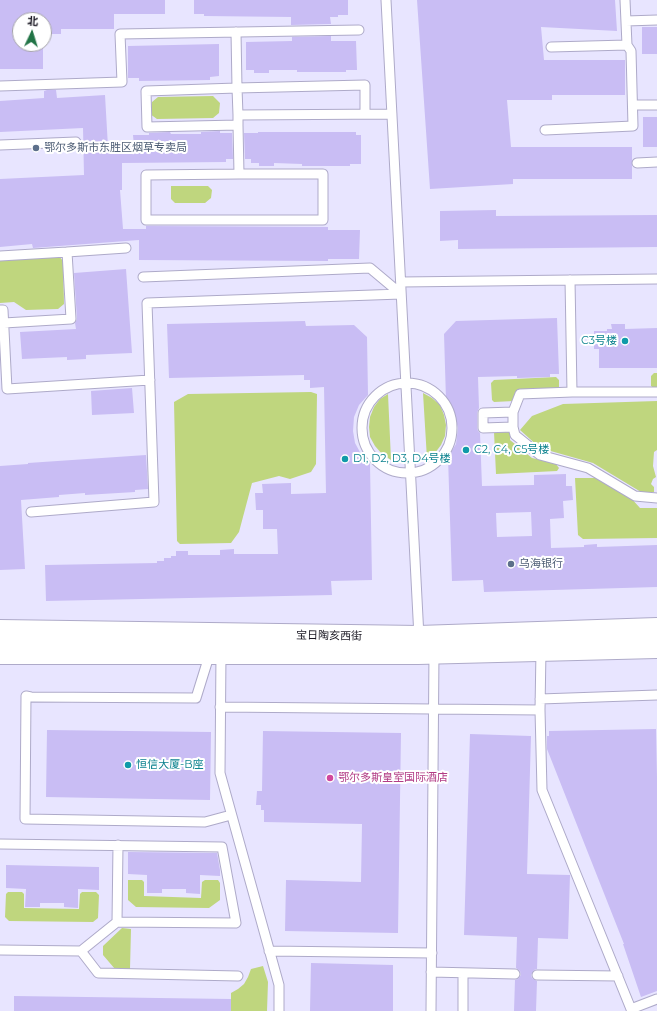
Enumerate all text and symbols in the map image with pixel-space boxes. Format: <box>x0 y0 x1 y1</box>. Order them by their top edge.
north arrow <box>12 12 52 52</box>
text: 北 <box>27 14 39 28</box>
place label: 鄂尔多斯市东胜区烟草专卖局 <box>44 141 187 155</box>
marker: 鄂尔多斯市东胜区烟草专卖局 <box>31 143 41 153</box>
place label: C3号楼 <box>581 334 617 348</box>
marker: C3号楼 <box>620 336 630 346</box>
place label: C2, C4, C5号楼 <box>474 443 549 457</box>
marker: C2, C4, C5号楼 <box>461 445 471 455</box>
place label: D1, D2, D3, D4号楼 <box>353 452 450 466</box>
marker: D1, D2, D3, D4号楼 <box>340 454 350 464</box>
place label: 乌海银行 <box>519 557 563 571</box>
marker: 乌海银行 <box>506 559 516 569</box>
street label: 宝日陶亥西街 <box>296 629 362 643</box>
place label: 恒信大厦-B座 <box>136 758 203 772</box>
marker: 恒信大厦-B座 <box>123 760 133 770</box>
place label: 鄂尔多斯皇室国际酒店 <box>338 771 448 785</box>
marker: 鄂尔多斯皇室国际酒店 <box>325 773 335 783</box>

